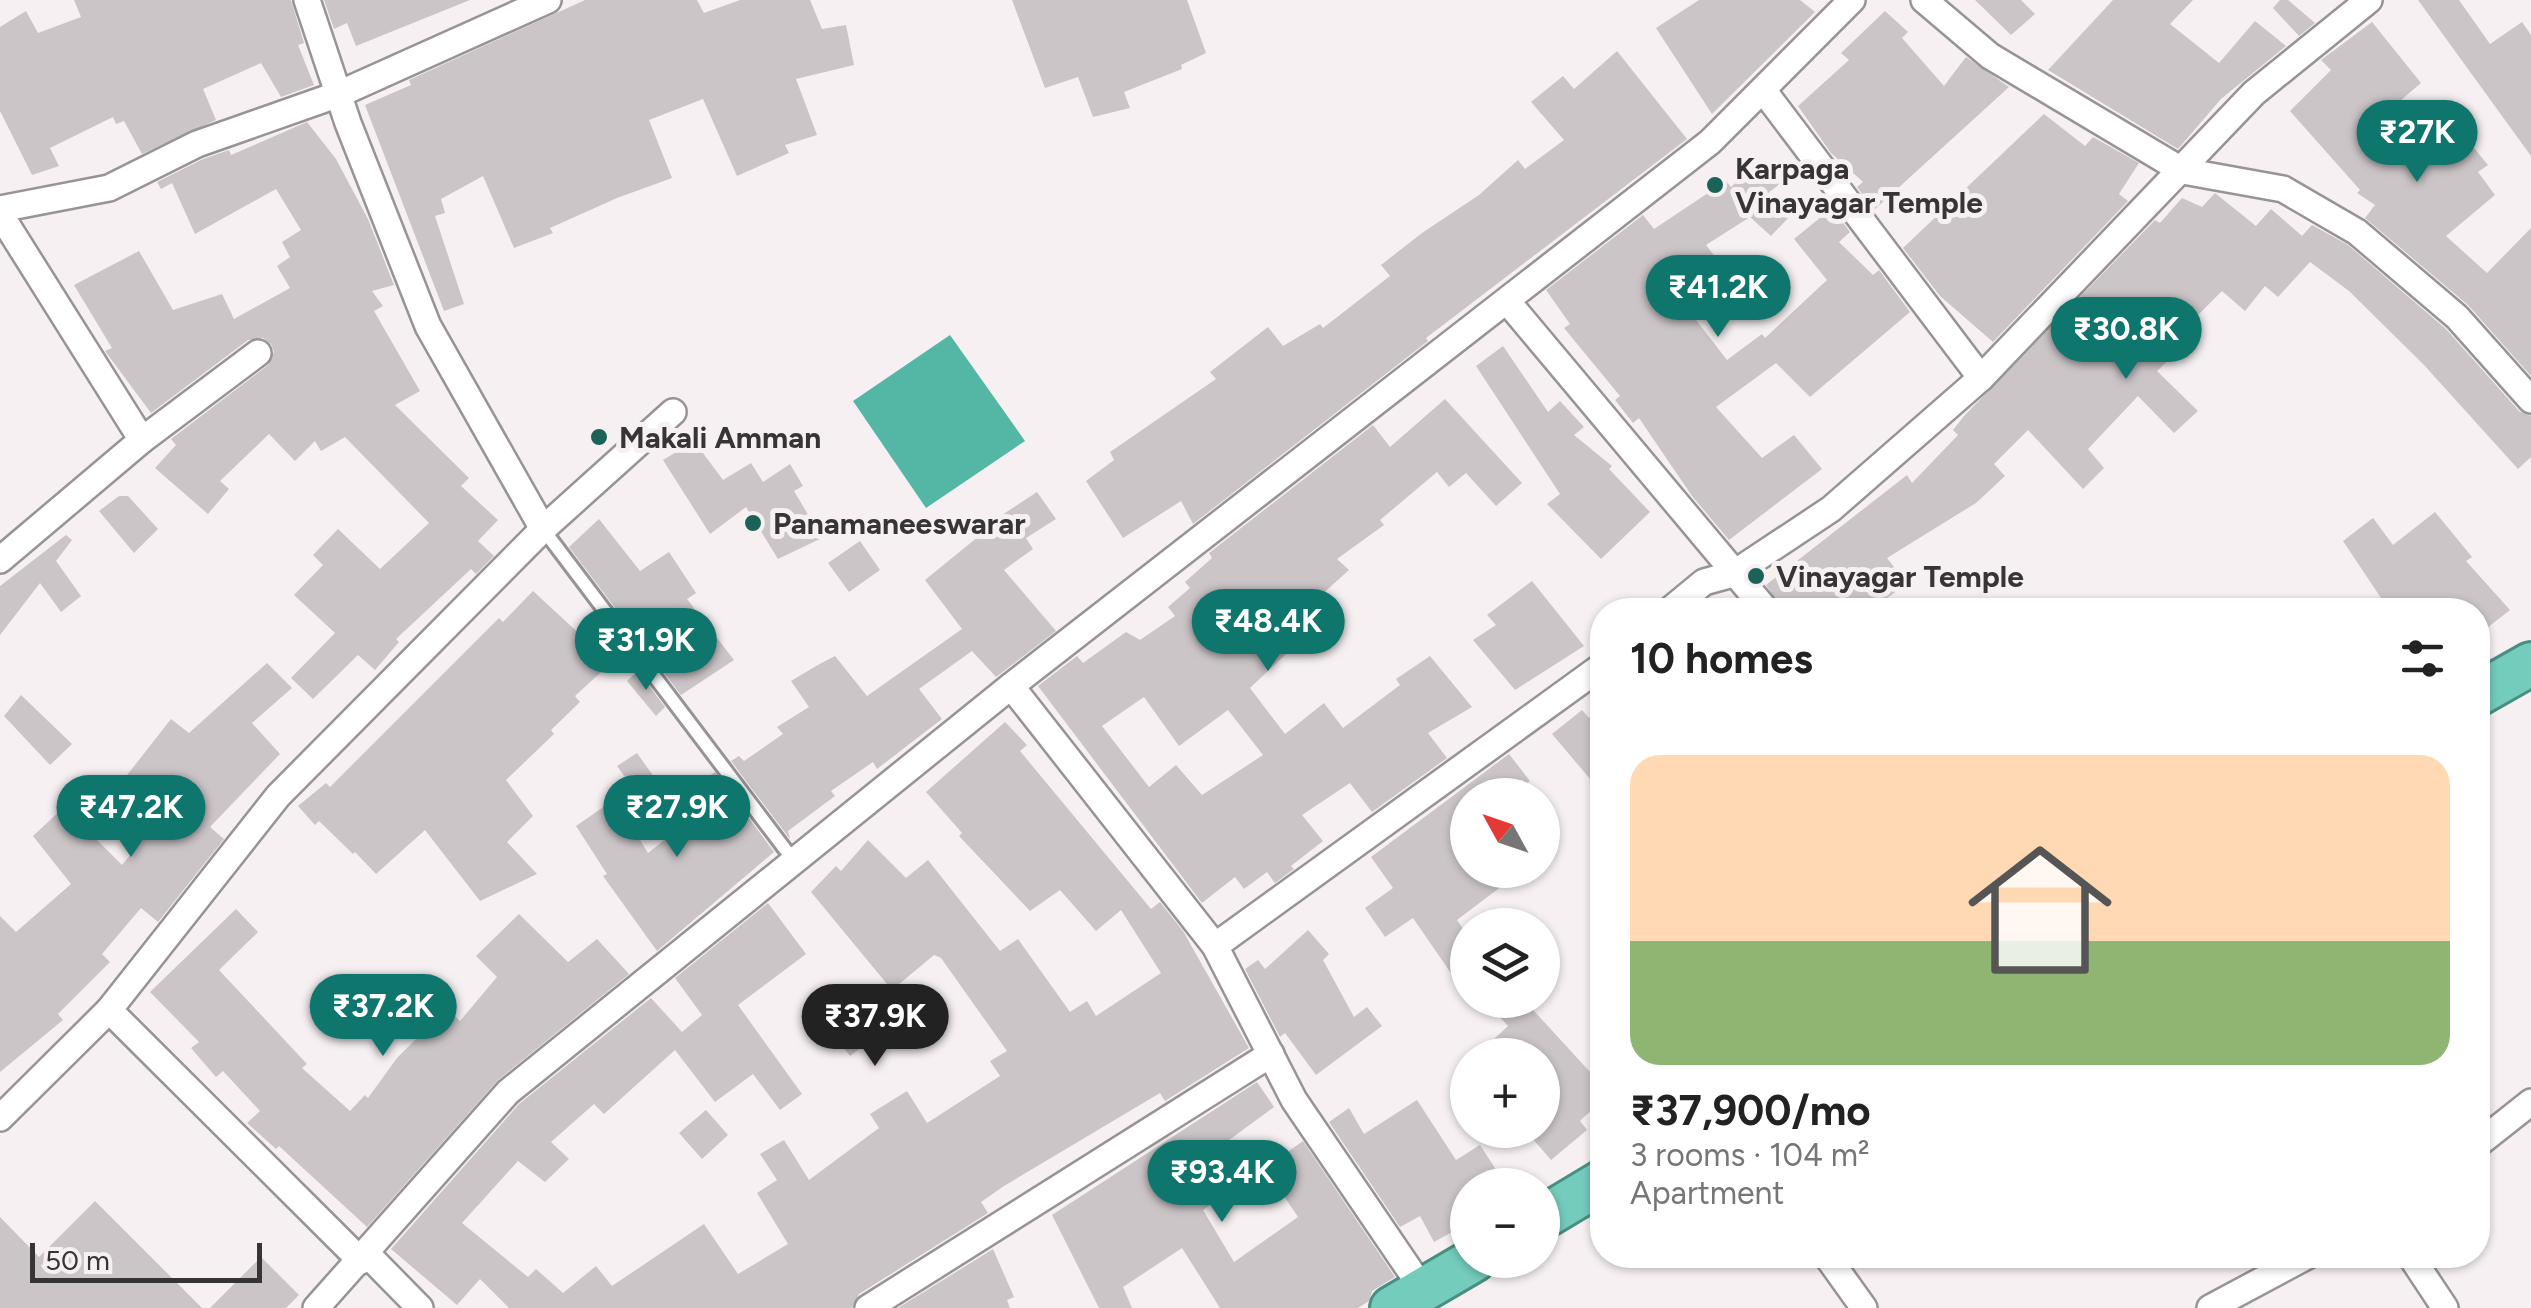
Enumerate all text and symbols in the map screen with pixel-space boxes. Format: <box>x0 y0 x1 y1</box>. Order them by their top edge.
pin: ₹27K <box>2358 100 2476 185</box>
text: ₹27K <box>2379 113 2455 151</box>
place label: Karpaga Vinayagar Temple <box>1735 150 1983 221</box>
marker: Karpaga Vinayagar Temple <box>1704 174 1726 196</box>
pin: ₹41.2K <box>1637 255 1799 340</box>
text: ₹41.2K <box>1668 268 1768 306</box>
pin: ₹30.8K <box>2045 297 2207 382</box>
text: ₹30.8K <box>2073 310 2179 348</box>
place label: Makali Amman <box>619 419 821 456</box>
marker: Makali Amman <box>588 426 610 448</box>
place label: Panamaneeswarar <box>773 505 1026 542</box>
marker: Panamaneeswarar <box>742 512 764 534</box>
place label: Vinayagar Temple <box>1776 558 2024 595</box>
marker: Vinayagar Temple <box>1745 565 1767 587</box>
pin: ₹48.4K <box>1187 589 1349 674</box>
text: ₹48.4K <box>1214 602 1322 640</box>
pin: ₹31.9K <box>565 608 727 693</box>
text: ₹31.9K <box>597 621 695 659</box>
icon: filters <box>2395 631 2450 686</box>
text: 10 homes <box>1630 633 1813 684</box>
pin: ₹47.2K <box>50 775 212 860</box>
pin: ₹27.9K <box>596 775 758 860</box>
north arrow <box>1450 778 1560 888</box>
map controls <box>1450 778 1560 1278</box>
text: ₹47.2K <box>78 788 184 826</box>
text: ₹27.9K <box>625 788 729 826</box>
icon: home <box>1950 820 2130 1000</box>
button: layers <box>1450 908 1560 1018</box>
pin: ₹37.2K <box>302 974 464 1059</box>
pin: ₹37.9K <box>794 984 956 1069</box>
text: ₹37.2K <box>332 987 434 1025</box>
text: ₹37.9K <box>824 997 926 1035</box>
button: + <box>1450 1038 1560 1148</box>
text: ₹37,900/mo <box>1630 1085 1871 1136</box>
text: 3 rooms · 104 m² <box>1630 1136 1870 1174</box>
pin: ₹93.4K <box>1141 1140 1303 1225</box>
text: ₹93.4K <box>1169 1153 1275 1191</box>
button: − <box>1450 1168 1560 1278</box>
text: Apartment <box>1630 1174 1784 1212</box>
scale bar <box>30 1238 262 1282</box>
text: 50 m <box>45 1243 110 1277</box>

